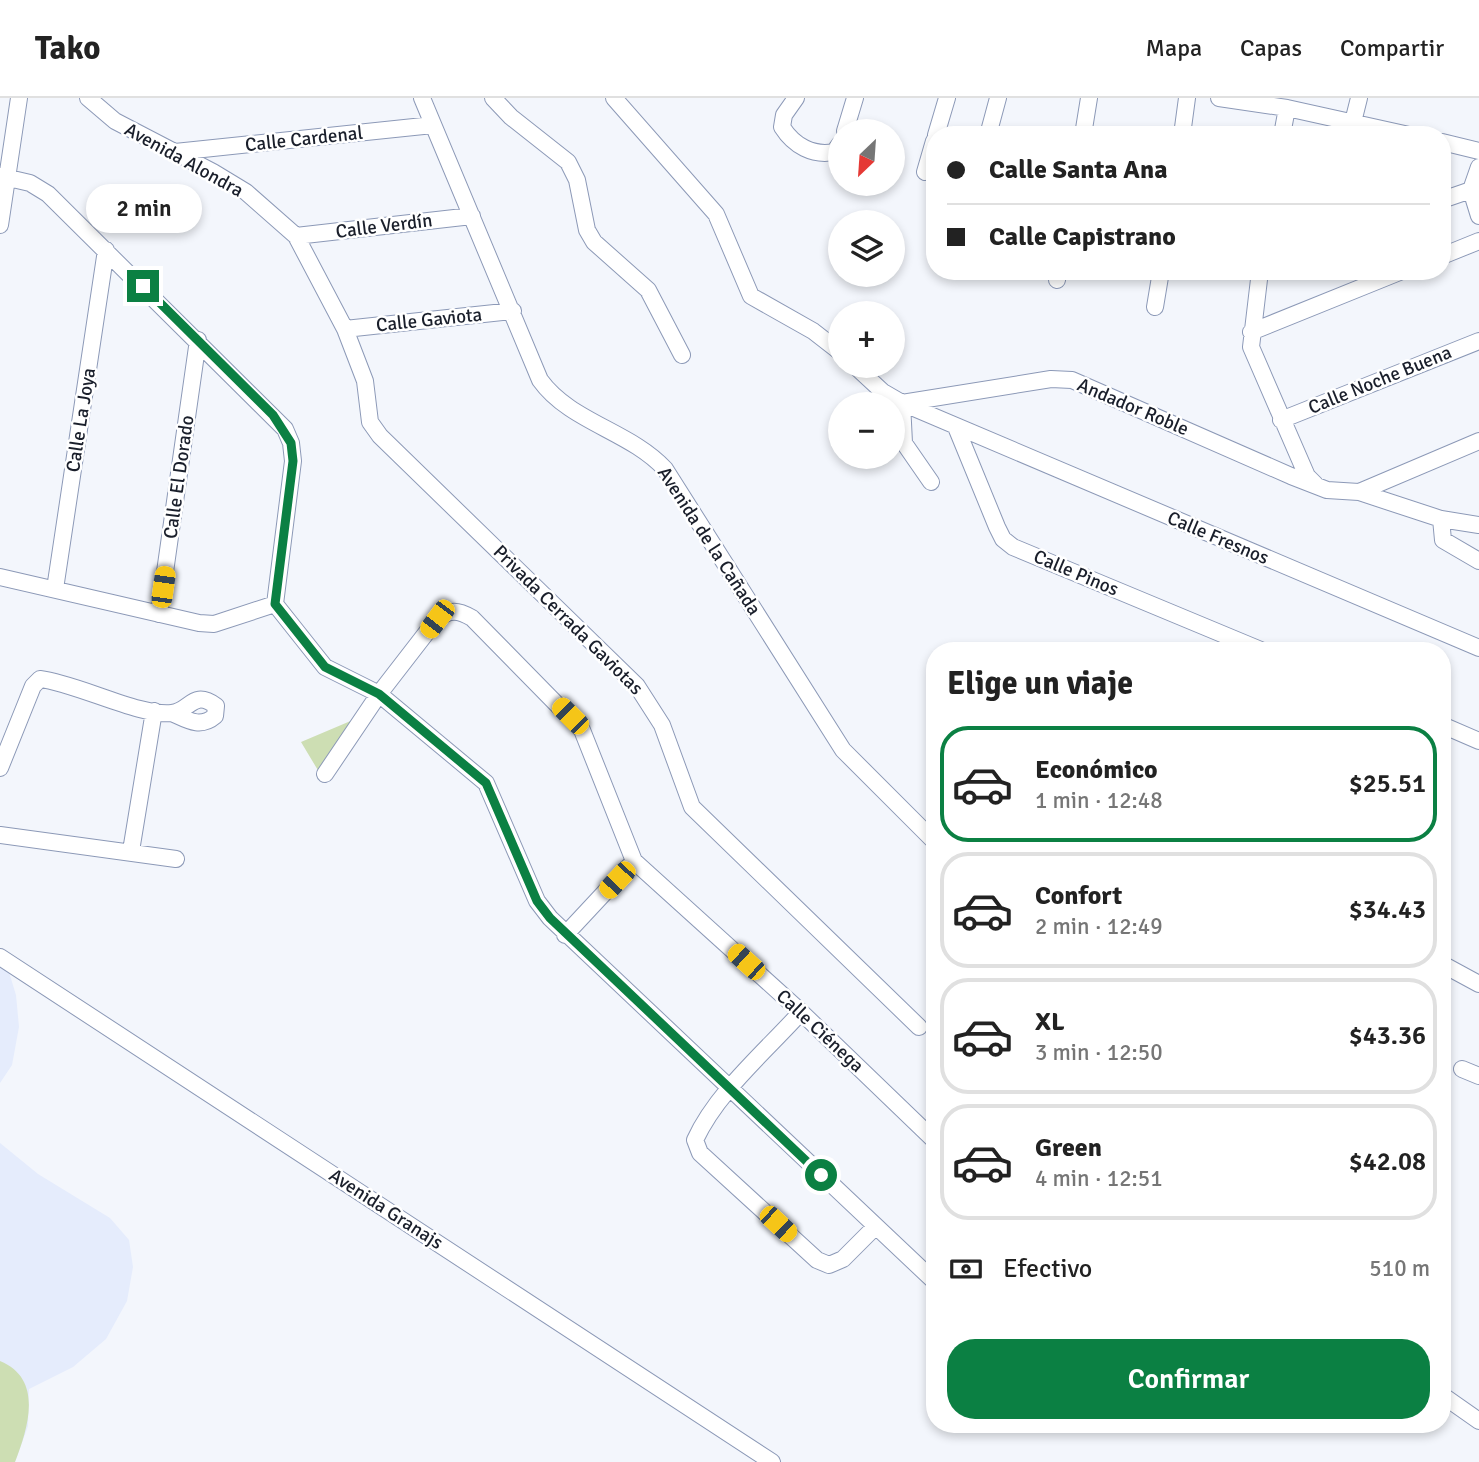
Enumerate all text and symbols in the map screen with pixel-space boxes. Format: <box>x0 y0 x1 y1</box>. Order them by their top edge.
text: Tako <box>35 28 100 69</box>
text: Mapa <box>1146 33 1202 63</box>
text: Capas <box>1240 33 1302 63</box>
text: Compartir <box>1340 33 1444 63</box>
street label: Avenida Alondra <box>120 117 248 203</box>
north arrow <box>828 119 905 196</box>
map controls <box>828 119 905 469</box>
street label: Calle Cardenal <box>244 121 364 157</box>
text: Calle Santa Ana <box>989 154 1168 186</box>
callout: 2 min <box>85 184 201 234</box>
text: 2 min <box>116 194 172 223</box>
street label: Calle Verdín <box>334 208 434 244</box>
button: layers <box>828 210 905 287</box>
text: Calle Capistrano <box>989 221 1176 253</box>
route end <box>127 270 159 302</box>
button: + <box>828 301 905 378</box>
street label: Calle Gaviota <box>375 302 483 338</box>
street label: Calle Noche Buena <box>1305 340 1455 420</box>
street label: Calle La Joya <box>61 366 101 474</box>
street label: Andador Roble <box>1074 373 1192 441</box>
button: − <box>828 392 905 469</box>
street label: Calle El Dorado <box>158 414 200 540</box>
street label: Avenida de la Cañada <box>652 462 766 620</box>
street label: Calle Fresnos <box>1164 506 1272 570</box>
street label: Privada Cerrada Gaviotas <box>488 540 648 700</box>
street label: Calle Pinos <box>1030 544 1122 602</box>
car <box>150 565 177 609</box>
car <box>416 596 459 642</box>
text: Elige un viaje <box>947 664 1133 703</box>
car <box>548 694 593 738</box>
icon: car <box>951 753 1014 816</box>
text: Económico <box>1035 754 1158 786</box>
text: $25.51 <box>1349 768 1426 800</box>
text: 1 min · 12:48 <box>1035 786 1163 815</box>
car <box>595 857 640 903</box>
icon: car <box>951 879 1014 942</box>
text: Confort <box>1035 880 1122 912</box>
text: $34.43 <box>1349 894 1426 926</box>
text: 2 min · 12:49 <box>1035 912 1163 941</box>
car <box>724 940 769 984</box>
street label: Calle Ciénega <box>771 984 869 1078</box>
icon: car <box>951 1005 1014 1068</box>
text: XL <box>1035 1006 1065 1038</box>
text: $43.36 <box>1349 1020 1426 1052</box>
text: 3 min · 12:50 <box>1035 1038 1163 1067</box>
icon: car <box>951 1131 1014 1194</box>
text: Green <box>1035 1132 1102 1164</box>
text: $42.08 <box>1349 1146 1426 1178</box>
route start <box>805 1159 837 1191</box>
street label: Avenida Granajs <box>325 1163 447 1255</box>
text: 4 min · 12:51 <box>1035 1164 1163 1193</box>
car <box>756 1202 801 1246</box>
icon: cash <box>947 1250 985 1288</box>
text: Efectivo <box>1003 1253 1092 1285</box>
text: 510 m <box>1369 1254 1430 1283</box>
button: Confirmar <box>947 1339 1430 1419</box>

